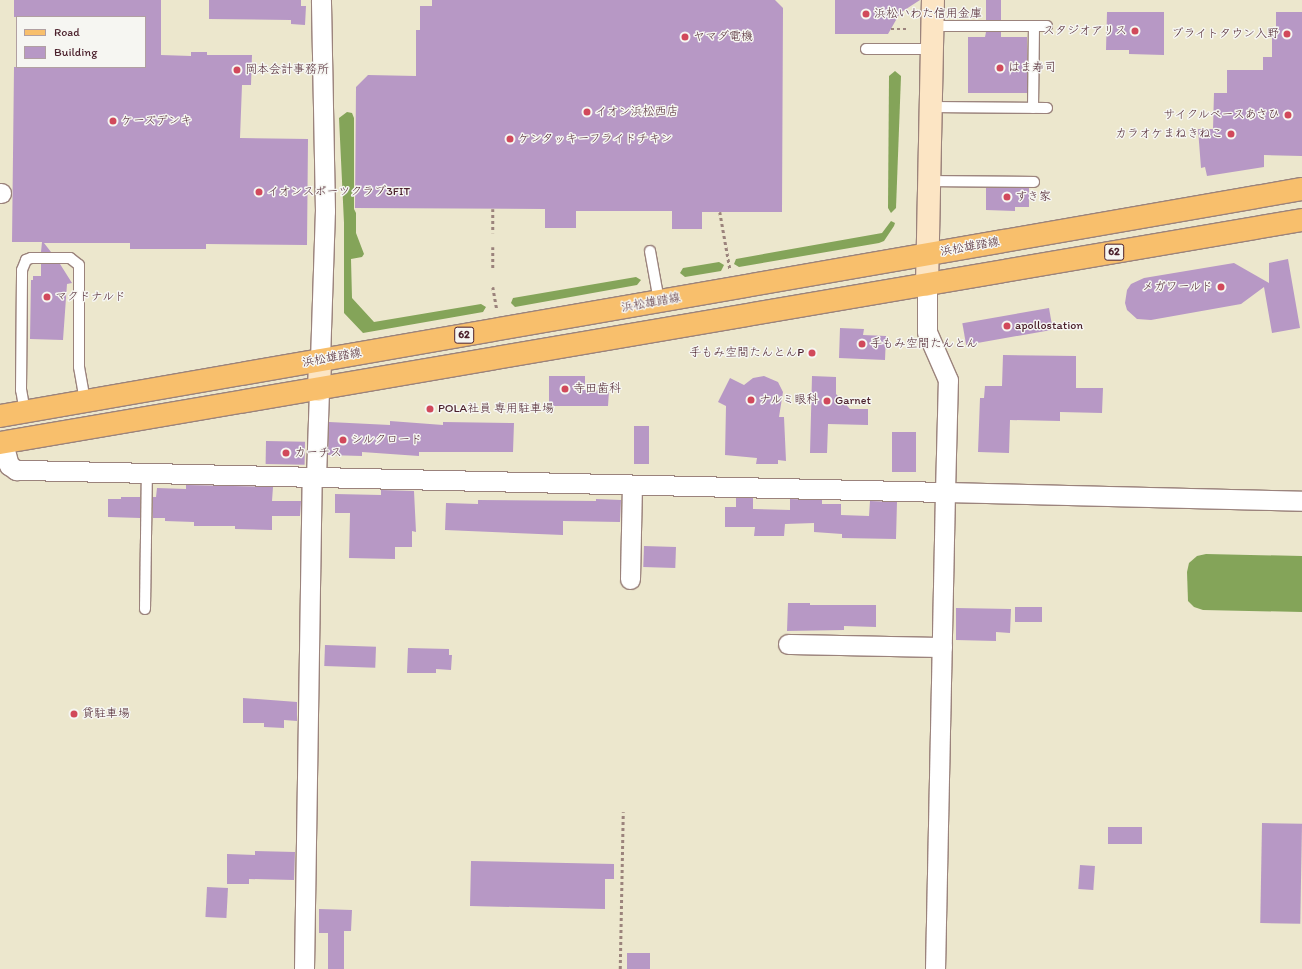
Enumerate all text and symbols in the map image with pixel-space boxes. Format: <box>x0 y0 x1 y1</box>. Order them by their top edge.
place label: 浜松いわた信用金庫 <box>874 7 982 21</box>
marker: 浜松いわた信用金庫 <box>861 9 871 19</box>
legend <box>16 16 146 68</box>
place label: スタジオアリス <box>1043 24 1127 38</box>
text: Road <box>54 25 80 39</box>
marker: スタジオアリス <box>1130 26 1140 36</box>
place label: ブライトタウン入野 <box>1171 27 1279 41</box>
marker: ブライトタウン入野 <box>1282 29 1292 39</box>
place label: ヤマダ電機 <box>693 30 753 44</box>
marker: ヤマダ電機 <box>680 32 690 42</box>
text: Building <box>54 45 97 59</box>
place label: はま寿司 <box>1008 61 1056 75</box>
place label: 岡本会計事務所 <box>245 63 329 77</box>
marker: はま寿司 <box>995 63 1005 73</box>
marker: 岡本会計事務所 <box>232 65 242 75</box>
place label: イオン浜松西店 <box>595 105 679 119</box>
marker: イオン浜松西店 <box>582 107 592 117</box>
place label: サイクルベースあさひ <box>1160 108 1280 122</box>
marker: サイクルベースあさひ <box>1283 110 1293 120</box>
place label: ケーズデンキ <box>121 114 193 128</box>
marker: ケーズデンキ <box>108 116 118 126</box>
place label: カラオケまねきねこ <box>1115 127 1223 141</box>
marker: カラオケまねきねこ <box>1226 129 1236 139</box>
place label: ケンタッキーフライドチキン <box>518 132 674 146</box>
marker: ケンタッキーフライドチキン <box>505 134 515 144</box>
place label: イオンスポーツクラブ3FIT <box>267 185 411 199</box>
marker: イオンスポーツクラブ3FIT <box>254 187 264 197</box>
place label: すき家 <box>1015 190 1051 204</box>
marker: すき家 <box>1002 192 1012 202</box>
street label: 浜松雄踏線 <box>939 235 1001 259</box>
road number: 62 <box>1104 243 1124 261</box>
place label: メガワールド <box>1141 280 1213 294</box>
marker: メガワールド <box>1216 282 1226 292</box>
place label: マクドナルド <box>55 290 127 304</box>
street label: 浜松雄踏線 <box>620 291 682 315</box>
marker: マクドナルド <box>42 292 52 302</box>
place label: apollostation <box>1015 319 1083 333</box>
marker: apollostation <box>1002 321 1012 331</box>
road number: 62 <box>454 326 474 344</box>
place label: 手もみ空間たんとん <box>870 337 978 351</box>
marker: 手もみ空間たんとん <box>857 339 867 349</box>
street label: 浜松雄踏線 <box>301 346 363 370</box>
place label: 手もみ空間たんとんP <box>689 346 804 360</box>
marker: 手もみ空間たんとんP <box>807 348 817 358</box>
place label: 寺田歯科 <box>573 382 621 396</box>
marker: 寺田歯科 <box>560 384 570 394</box>
place label: ナルミ眼科 <box>759 393 819 407</box>
place label: Garnet <box>835 394 871 408</box>
marker: ナルミ眼科 <box>746 395 756 405</box>
marker: Garnet <box>822 396 832 406</box>
place label: POLA社員 専用駐車場 <box>438 402 554 416</box>
marker: POLA社員 専用駐車場 <box>425 404 435 414</box>
place label: シルクロード <box>351 433 423 447</box>
marker: シルクロード <box>338 435 348 445</box>
place label: カーチス <box>294 446 342 460</box>
marker: カーチス <box>281 448 291 458</box>
place label: 貸駐車場 <box>82 707 130 721</box>
marker: 貸駐車場 <box>69 709 79 719</box>

